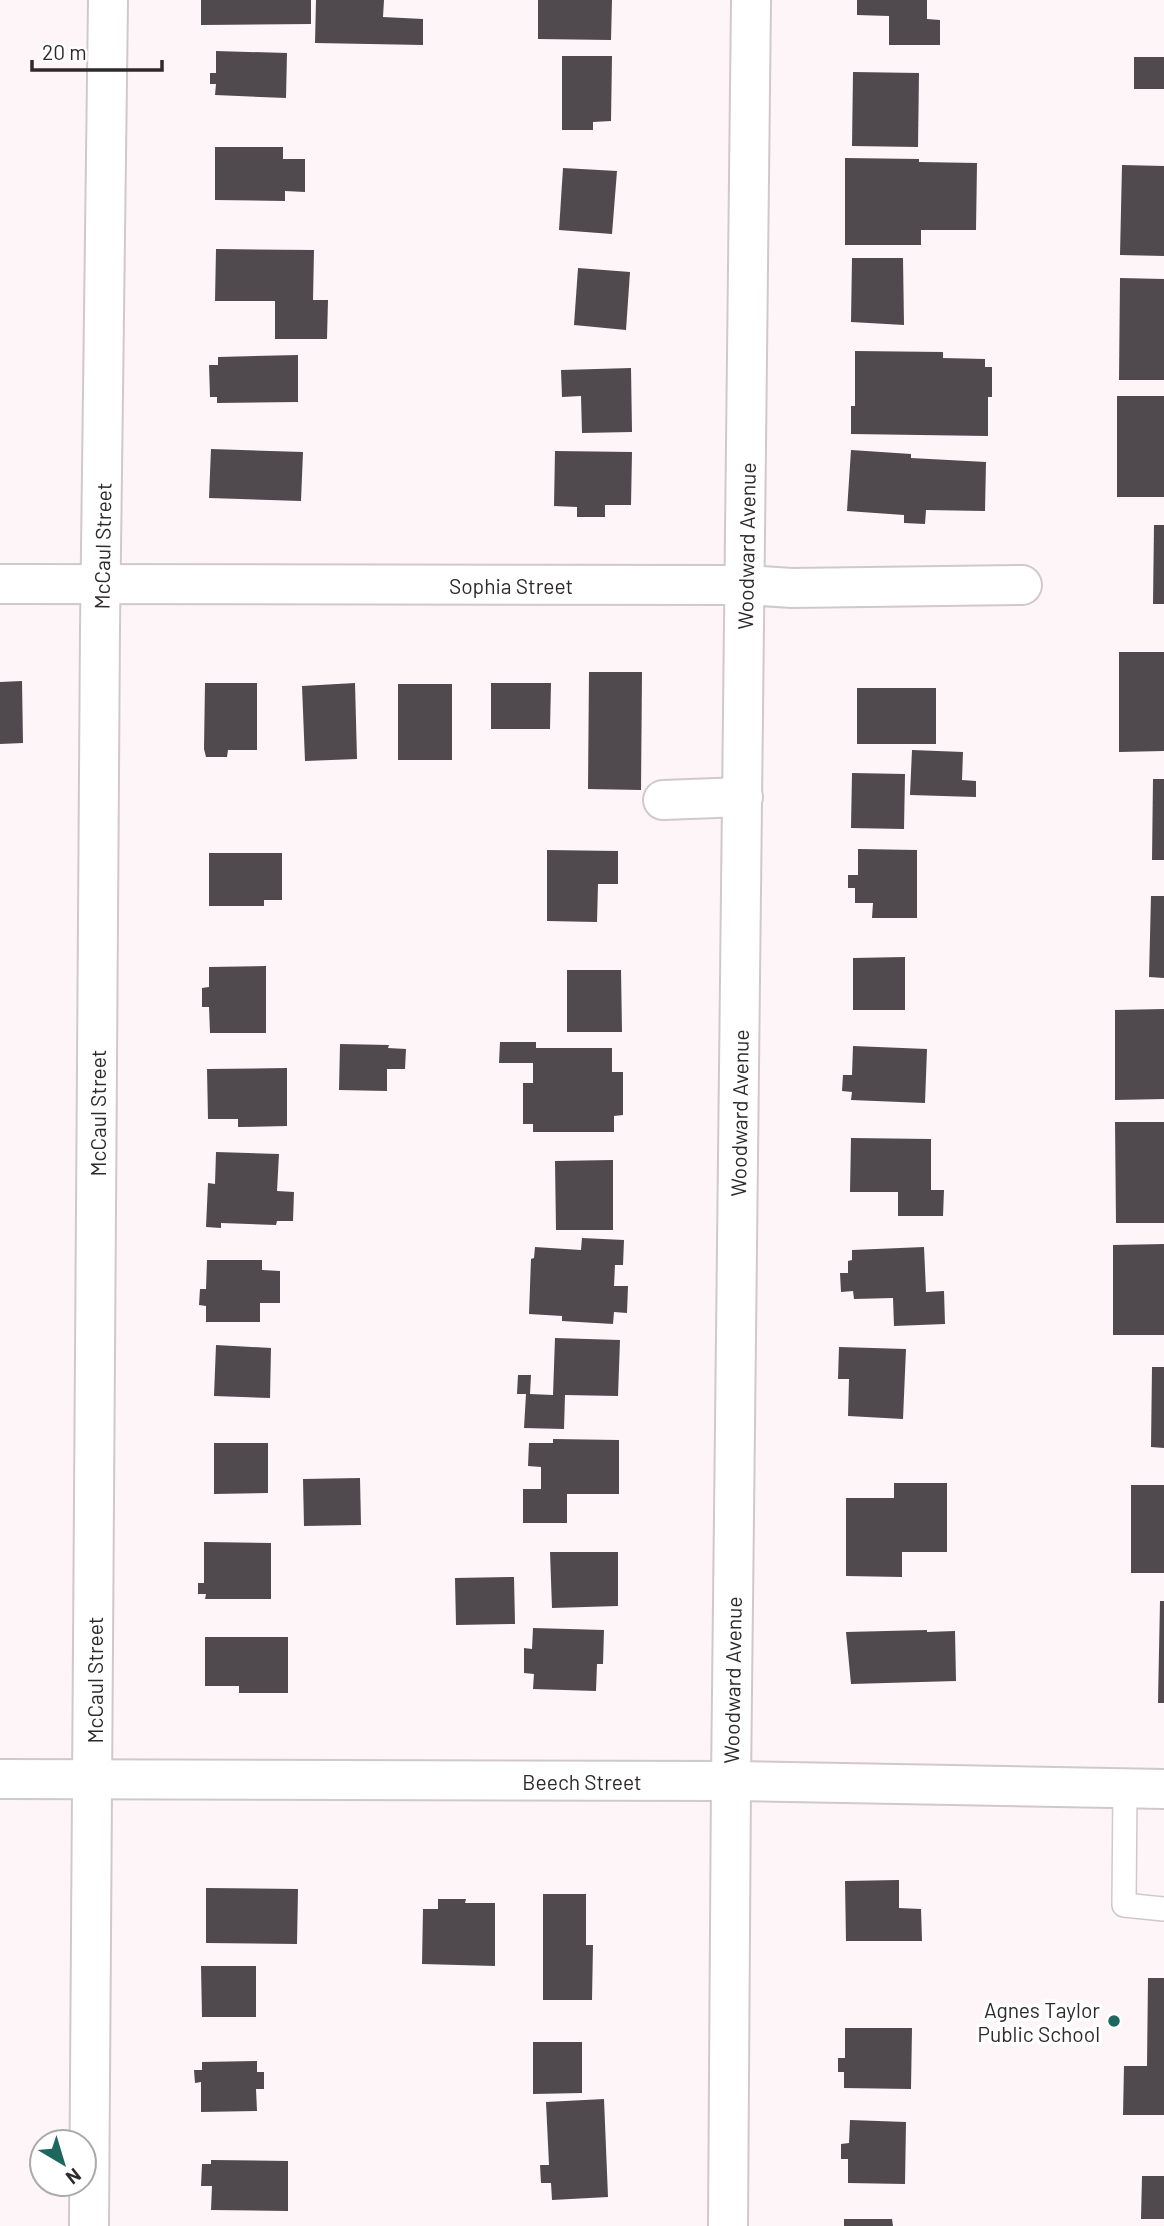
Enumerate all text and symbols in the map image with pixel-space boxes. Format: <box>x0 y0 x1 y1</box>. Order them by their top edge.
scale bar <box>32 28 161 72</box>
text: 20 m <box>42 39 87 64</box>
street label: Woodward Avenue <box>732 462 760 630</box>
street label: McCaul Street <box>88 482 116 610</box>
street label: Sophia Street <box>449 573 573 598</box>
street label: Woodward Avenue <box>725 1029 753 1197</box>
street label: McCaul Street <box>85 1050 110 1176</box>
street label: Woodward Avenue <box>718 1596 746 1764</box>
street label: McCaul Street <box>82 1617 107 1743</box>
street label: Beech Street <box>522 1769 642 1794</box>
place label: Agnes Taylor Public School <box>977 1997 1100 2046</box>
marker: Agnes Taylor Public School <box>1106 2013 1122 2029</box>
north arrow <box>28 2128 98 2198</box>
text: N <box>62 2164 86 2190</box>

